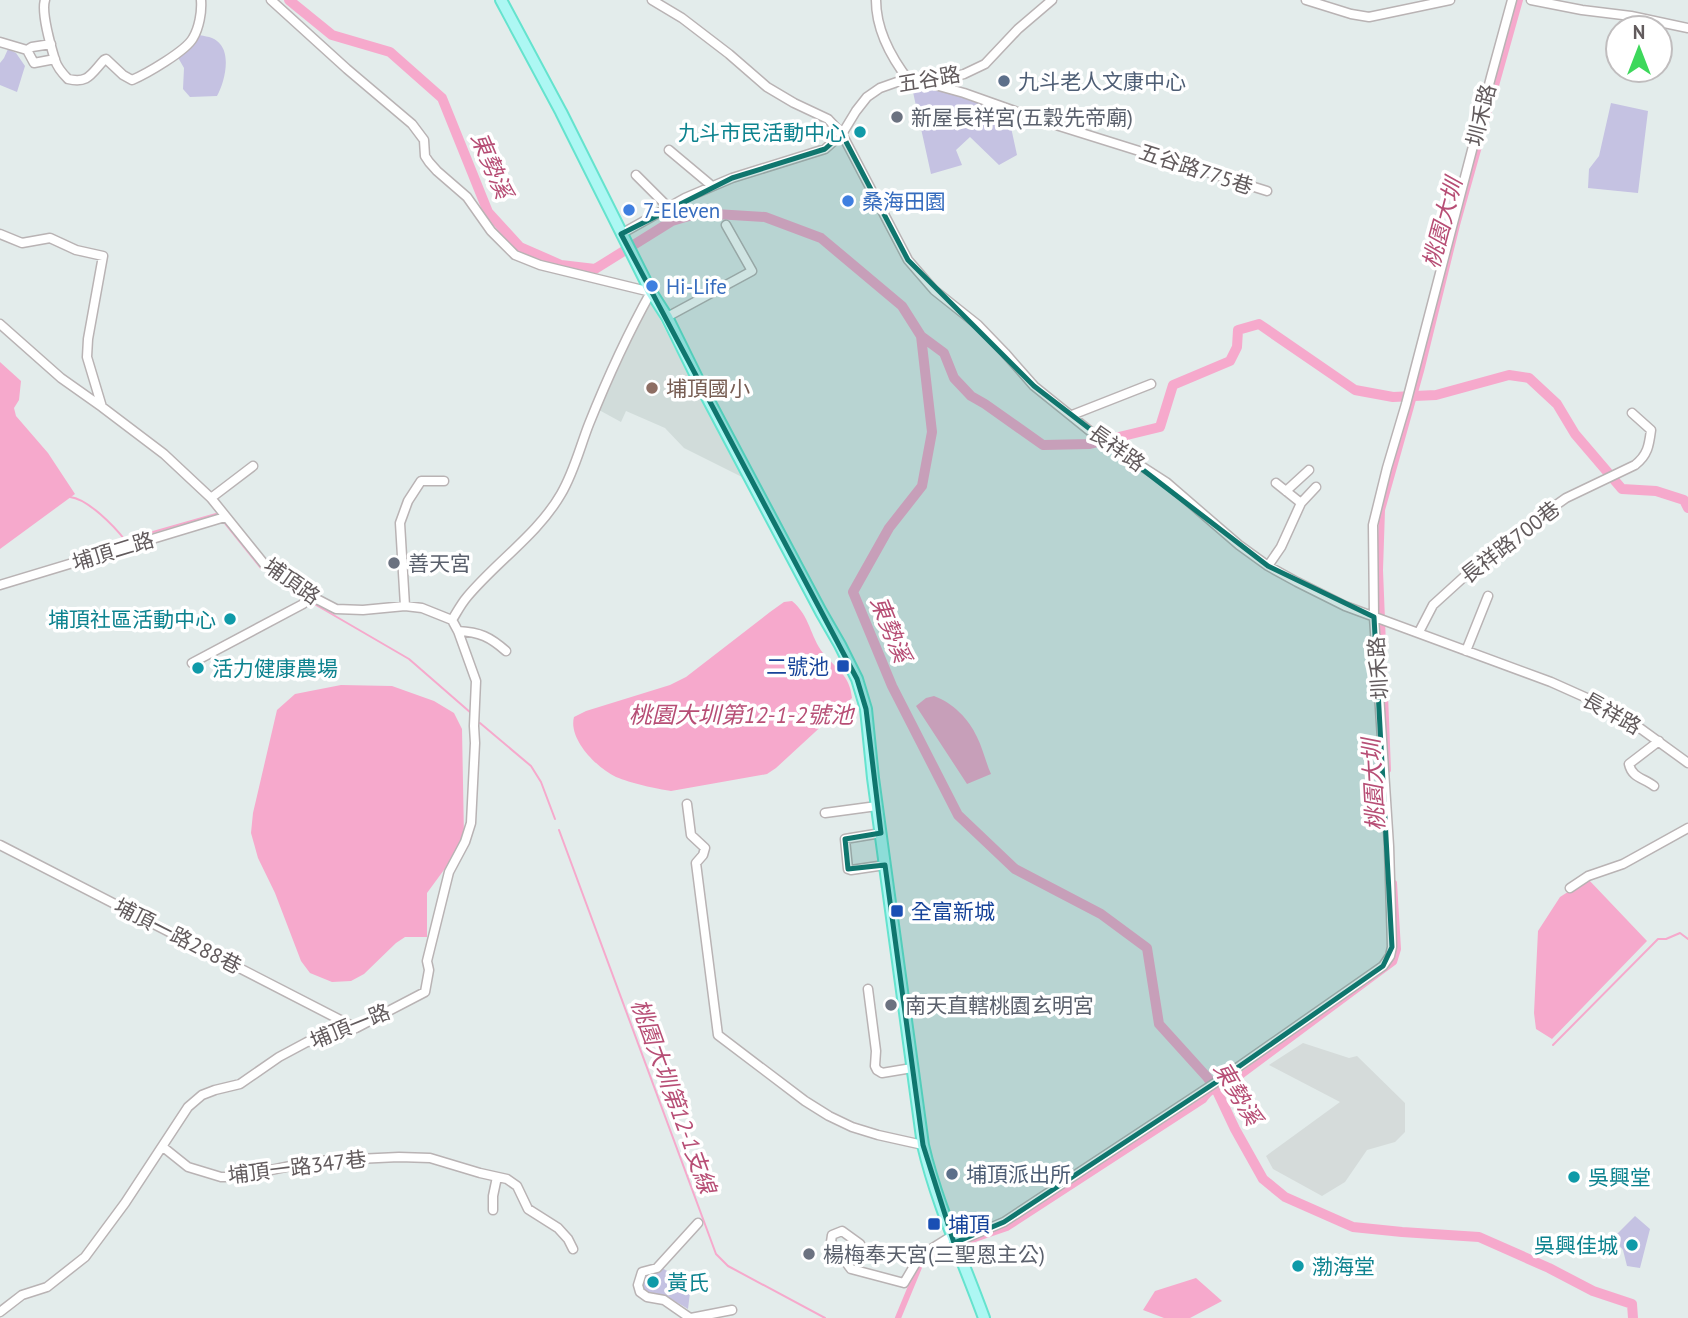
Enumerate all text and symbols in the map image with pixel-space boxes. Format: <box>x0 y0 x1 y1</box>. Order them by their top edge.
north arrow <box>1604 14 1674 84</box>
text: N <box>1633 20 1645 44</box>
street label: 五谷路 <box>896 60 962 98</box>
place label: 九斗老人文康中心 <box>1018 68 1186 95</box>
marker: 九斗老人文康中心 <box>996 73 1012 89</box>
street label: 圳禾路 <box>1460 81 1502 149</box>
place label: 新屋長祥宮(五穀先帝廟) <box>911 104 1133 131</box>
marker: 新屋長祥宮(五穀先帝廟) <box>889 109 905 125</box>
place label: 九斗市民活動中心 <box>678 119 846 146</box>
marker: 九斗市民活動中心 <box>852 124 868 140</box>
water label: 東勢溪 <box>465 128 520 205</box>
street label: 五谷路775巷 <box>1136 138 1256 200</box>
water label: 桃園大圳 <box>1416 172 1469 271</box>
place label: 桑海田園 <box>862 188 946 215</box>
marker: 桑海田園 <box>840 193 856 209</box>
place label: 7-Eleven <box>643 197 720 224</box>
marker: 7-Eleven <box>621 202 637 218</box>
place label: Hi-Life <box>666 273 727 300</box>
marker: Hi-Life <box>644 278 660 294</box>
place label: 埔頂國小 <box>666 375 750 402</box>
marker: 埔頂國小 <box>644 380 660 396</box>
street label: 長祥路 <box>1083 419 1151 477</box>
street label: 長祥路700巷 <box>1455 495 1565 589</box>
street label: 埔頂二路 <box>69 526 157 576</box>
place label: 善天宮 <box>408 550 471 577</box>
street label: 埔頂路 <box>258 552 326 610</box>
marker: 善天宮 <box>386 555 402 571</box>
water label: 東勢溪 <box>865 592 918 669</box>
place label: 埔頂社區活動中心 <box>48 606 216 633</box>
marker: 埔頂社區活動中心 <box>222 611 238 627</box>
street label: 圳禾路 <box>1362 636 1394 700</box>
place label: 二號池 <box>766 653 829 680</box>
place label: 活力健康農場 <box>212 655 338 682</box>
marker: 二號池 <box>835 658 851 674</box>
marker: 活力健康農場 <box>190 660 206 676</box>
street label: 長祥路 <box>1578 686 1646 740</box>
water label: 桃園大圳第12-1-2號池 <box>629 700 855 729</box>
water label: 桃園大圳 <box>1356 735 1390 832</box>
street label: 埔頂一路288巷 <box>110 892 246 980</box>
place label: 全富新城 <box>911 898 995 925</box>
marker: 全富新城 <box>889 903 905 919</box>
place label: 南天直轄桃園玄明宮 <box>905 992 1094 1019</box>
water label: 桃園大圳第12-1支線 <box>625 995 724 1200</box>
marker: 南天直轄桃園玄明宮 <box>883 997 899 1013</box>
street label: 埔頂一路 <box>306 998 394 1054</box>
water label: 東勢溪 <box>1208 1056 1270 1133</box>
street label: 埔頂一路347巷 <box>226 1145 368 1189</box>
place label: 埔頂派出所 <box>966 1161 1071 1188</box>
place label: 吳興堂 <box>1588 1164 1651 1191</box>
marker: 埔頂派出所 <box>944 1166 960 1182</box>
marker: 吳興堂 <box>1566 1169 1582 1185</box>
place label: 埔頂 <box>948 1211 990 1238</box>
marker: 埔頂 <box>926 1216 942 1232</box>
place label: 吳興佳城 <box>1534 1232 1618 1259</box>
marker: 吳興佳城 <box>1624 1237 1640 1253</box>
place label: 楊梅奉天宮(三聖恩主公) <box>823 1241 1045 1268</box>
marker: 楊梅奉天宮(三聖恩主公) <box>801 1246 817 1262</box>
place label: 渤海堂 <box>1312 1253 1375 1280</box>
marker: 渤海堂 <box>1290 1258 1306 1274</box>
place label: 黃氏 <box>667 1269 709 1296</box>
marker: 黃氏 <box>645 1274 661 1290</box>

